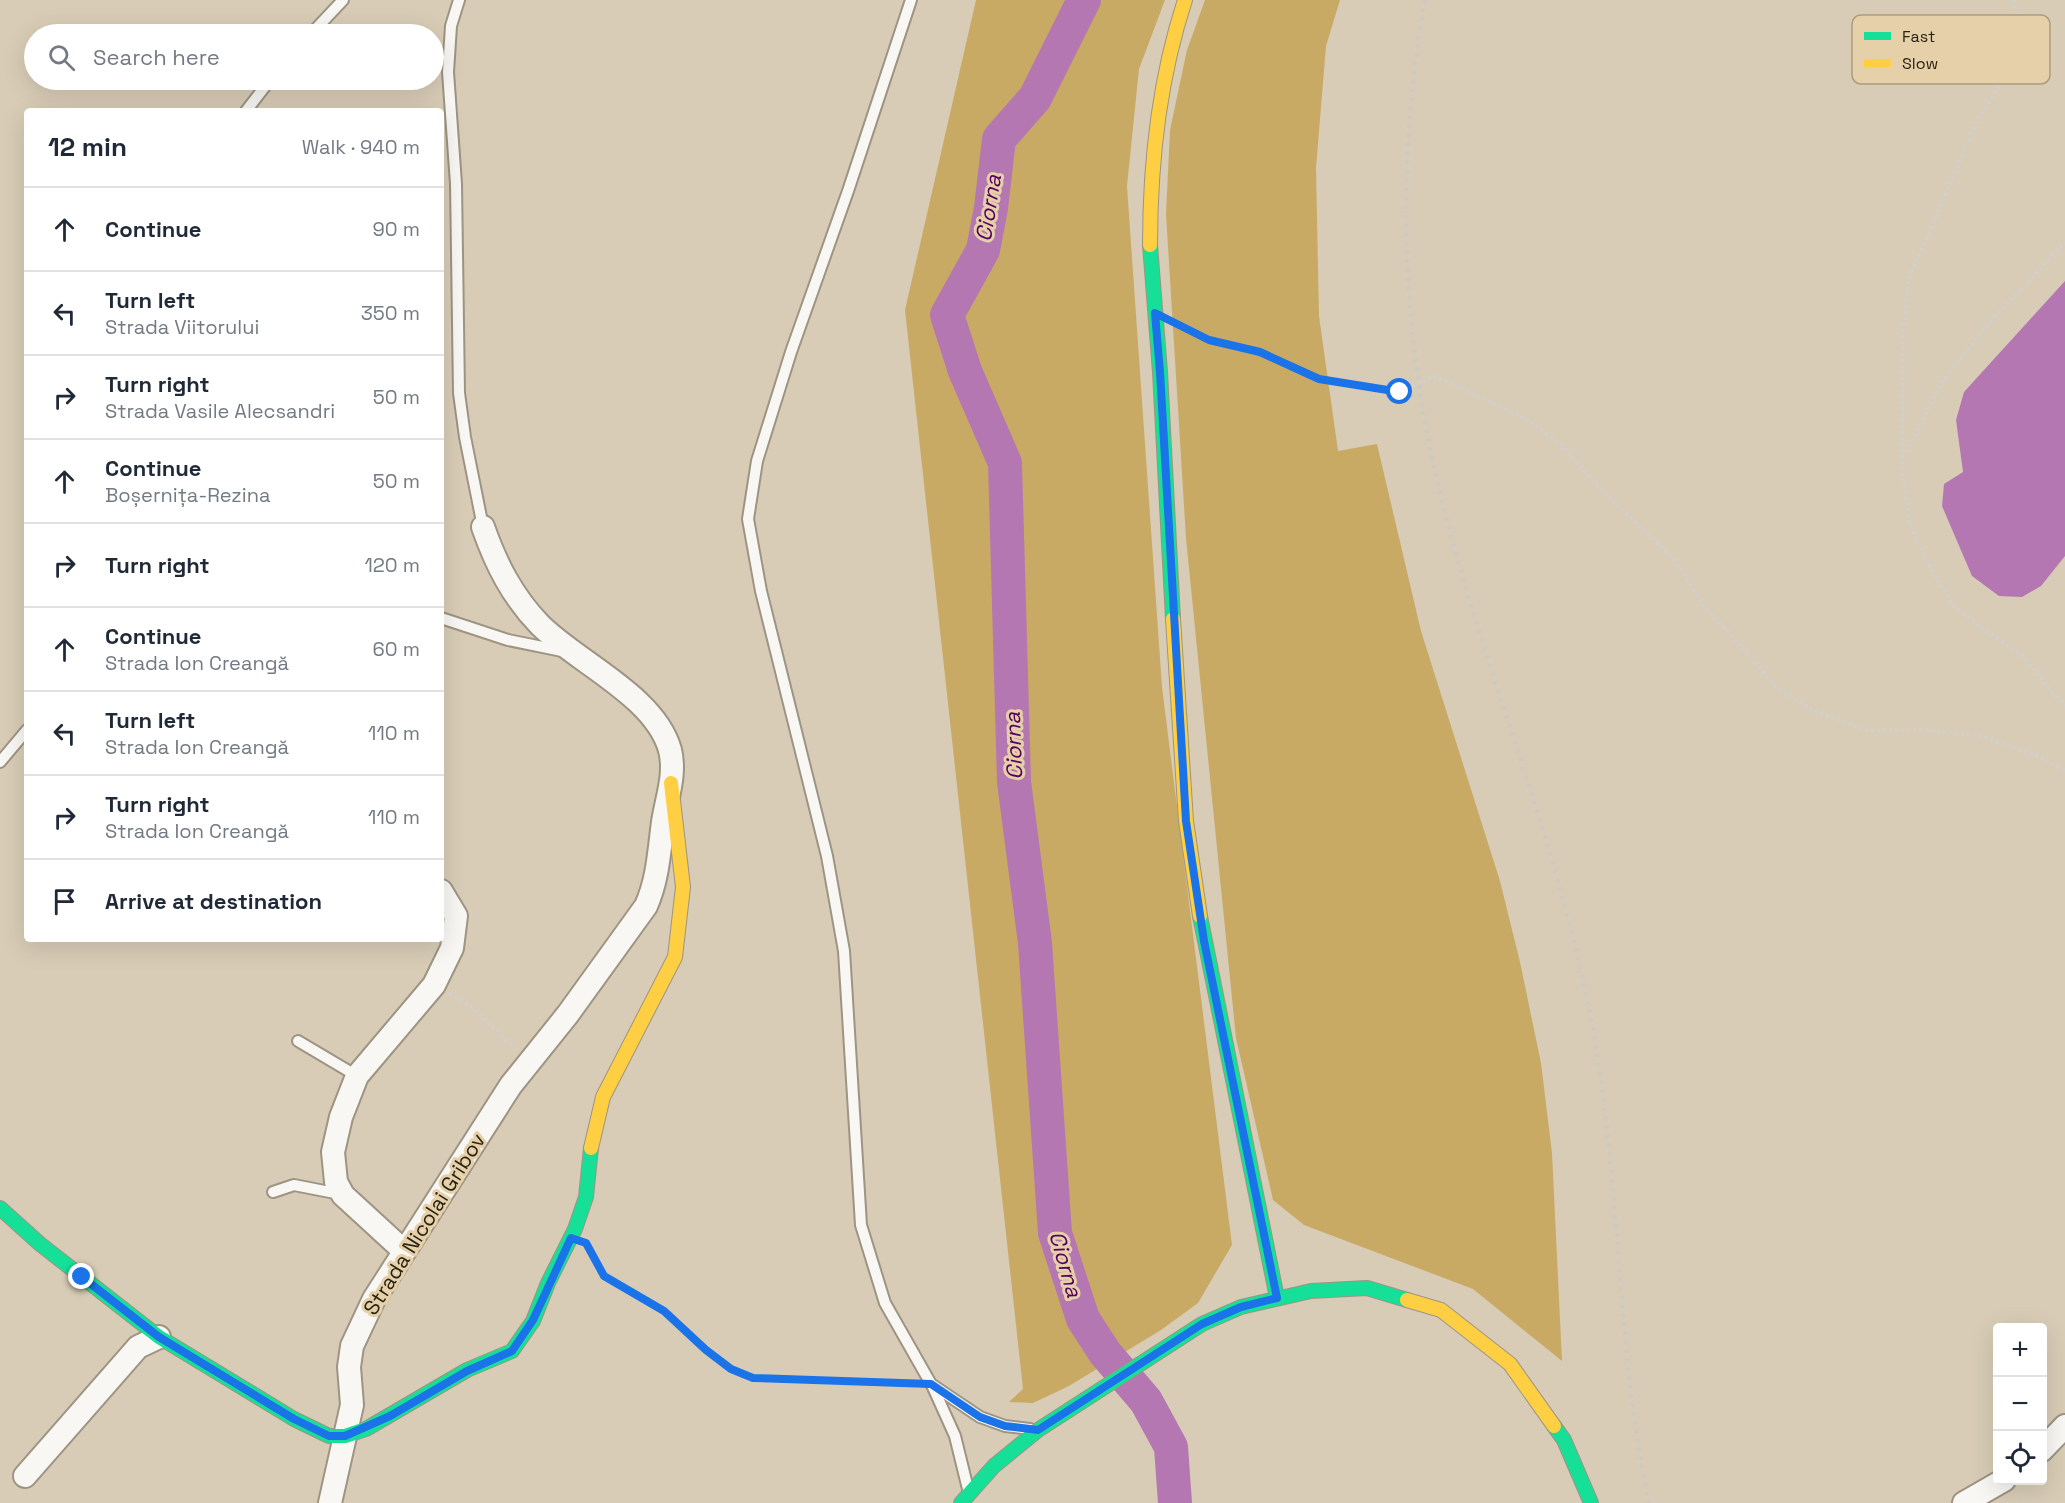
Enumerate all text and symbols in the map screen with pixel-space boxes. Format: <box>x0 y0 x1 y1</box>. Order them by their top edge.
legend <box>1852 15 2050 84</box>
search box <box>24 24 444 90</box>
text: Fast <box>1902 26 1935 47</box>
icon: search <box>45 41 78 74</box>
text: Search here <box>93 43 220 71</box>
text: Slow <box>1902 53 1938 74</box>
text: 12 min <box>48 130 127 164</box>
text: Walk · 940 m <box>302 134 420 160</box>
water label: Ciorna <box>969 172 1007 244</box>
icon: ahead <box>48 213 81 246</box>
text: Continue <box>105 215 201 243</box>
text: 90 m <box>373 216 420 242</box>
text: Turn left <box>105 286 195 314</box>
icon: left <box>48 297 81 330</box>
text: 350 m <box>361 300 420 326</box>
text: Strada Viitorului <box>105 314 259 340</box>
text: Turn right <box>105 370 210 398</box>
route start <box>1386 378 1412 404</box>
icon: right <box>48 381 81 414</box>
text: 50 m <box>373 384 420 410</box>
text: Strada Vasile Alecsandri <box>105 398 335 424</box>
text: Continue <box>105 454 201 482</box>
icon: ahead <box>48 465 81 498</box>
text: 50 m <box>373 468 420 494</box>
text: Boșernița-Rezina <box>105 482 270 508</box>
icon: right <box>48 549 81 582</box>
text: Turn right <box>105 551 210 579</box>
text: 120 m <box>364 552 420 578</box>
text: Continue <box>105 622 201 650</box>
icon: ahead <box>48 633 81 666</box>
text: 60 m <box>373 636 420 662</box>
text: Strada Ion Creangă <box>105 650 289 676</box>
text: Turn left <box>105 706 195 734</box>
water label: Ciorna <box>998 711 1028 780</box>
icon: left <box>48 717 81 750</box>
text: 110 m <box>368 720 420 746</box>
text: Strada Ion Creangă <box>105 734 289 760</box>
text: Turn right <box>105 790 210 818</box>
icon: right <box>48 801 81 834</box>
text: 110 m <box>368 804 420 830</box>
text: Strada Ion Creangă <box>105 818 289 844</box>
icon: arrive <box>48 885 81 918</box>
text: Arrive at destination <box>105 887 322 915</box>
street label: Strada Nicolai Gribov <box>357 1128 491 1320</box>
water label: Ciorna <box>1043 1228 1089 1301</box>
route end <box>68 1263 94 1289</box>
map controls <box>1993 1323 2047 1485</box>
button: + <box>1993 1323 2047 1377</box>
button: − <box>1993 1377 2047 1431</box>
button: locate <box>1993 1431 2047 1485</box>

